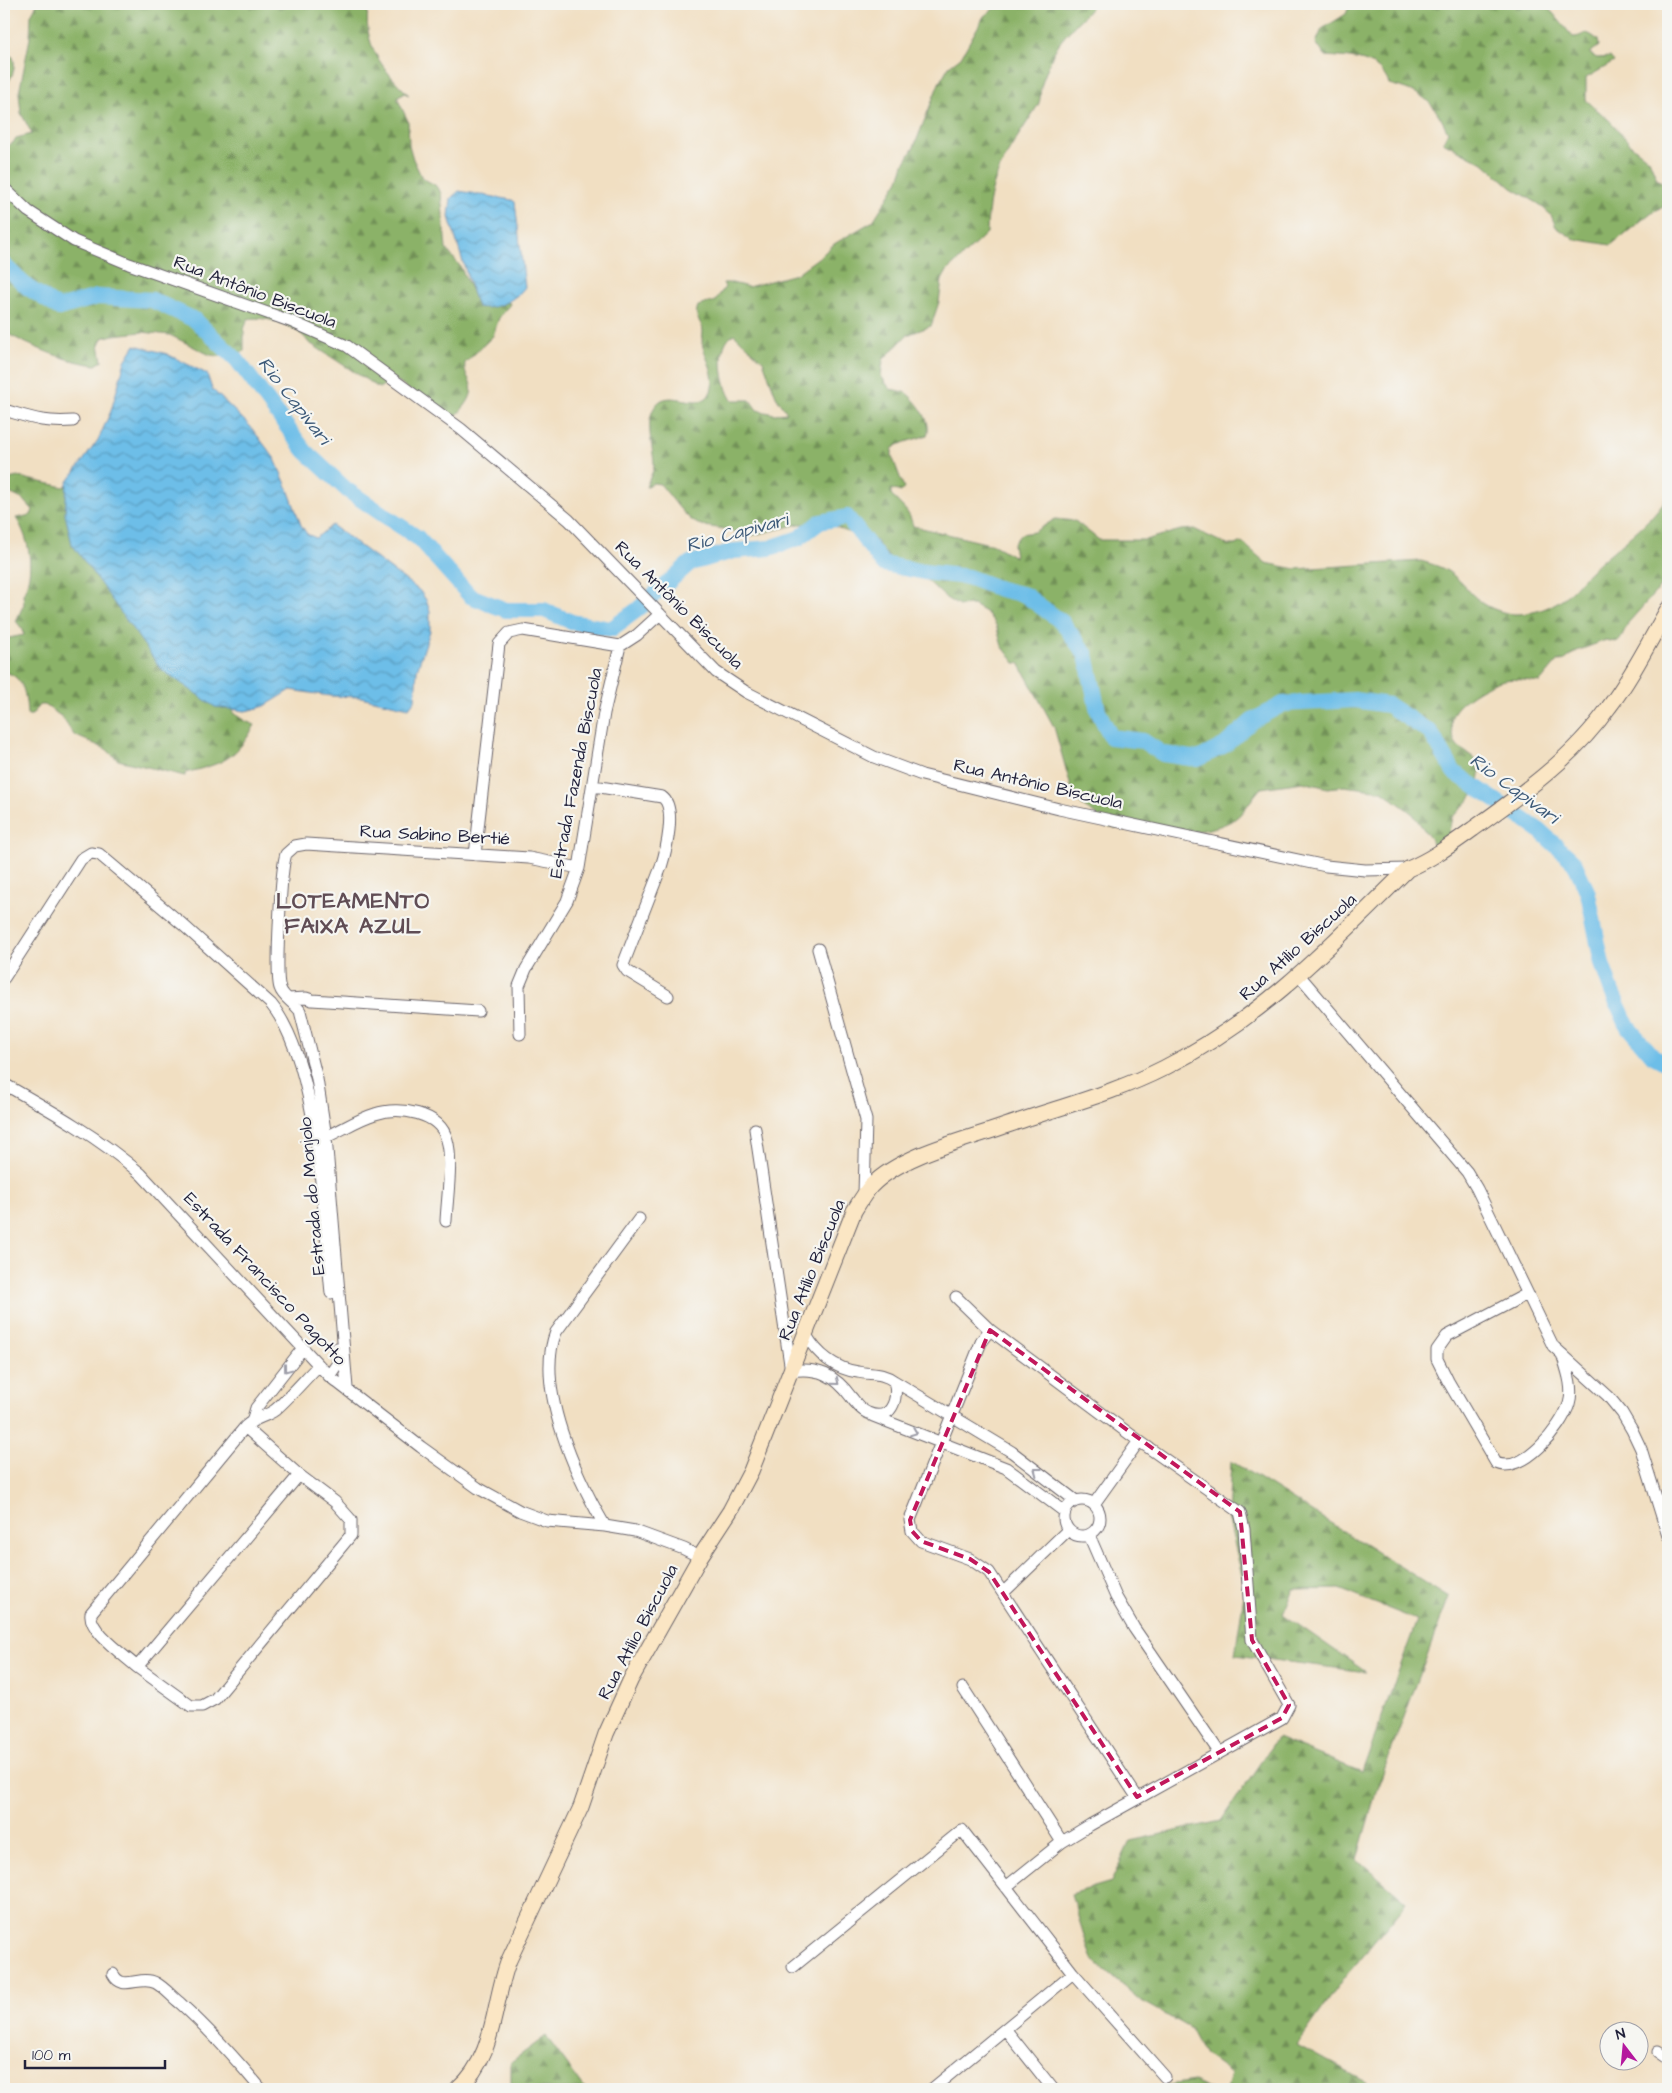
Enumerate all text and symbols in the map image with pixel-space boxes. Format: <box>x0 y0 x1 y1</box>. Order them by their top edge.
street label: Rua Antônio Biscuola <box>170 249 340 335</box>
water label: Rio Capivari <box>251 352 338 452</box>
water label: Rio Capivari <box>683 506 793 560</box>
street label: Rua Antônio Biscuola <box>609 535 749 675</box>
street label: Estrada Fazenda Biscuola <box>543 666 609 880</box>
water label: Rio Capivari <box>1464 747 1566 832</box>
street label: Rua Antônio Biscuola <box>951 752 1125 816</box>
street label: Rua Sabino Bertié <box>359 819 511 851</box>
district label: LOTEAMENTO FAIXA AZUL <box>276 886 430 942</box>
street label: Rua Atílio Biscuola <box>1234 888 1362 1006</box>
street label: Estrada do Monjolo <box>293 1116 331 1276</box>
street label: Estrada Francisco Pagotto <box>177 1187 352 1372</box>
street label: Rua Atílio Biscuola <box>772 1196 852 1344</box>
one-way arrow <box>285 1363 293 1372</box>
one-way arrow <box>831 1376 840 1385</box>
one-way arrow <box>909 1426 918 1436</box>
one-way arrow <box>1034 1469 1043 1477</box>
street label: Rua Atílio Biscuola <box>592 1560 684 1704</box>
north arrow <box>1600 2020 1650 2070</box>
text: N <box>1614 2024 1628 2045</box>
scale bar <box>25 2038 165 2070</box>
text: 100 m <box>32 2045 71 2066</box>

